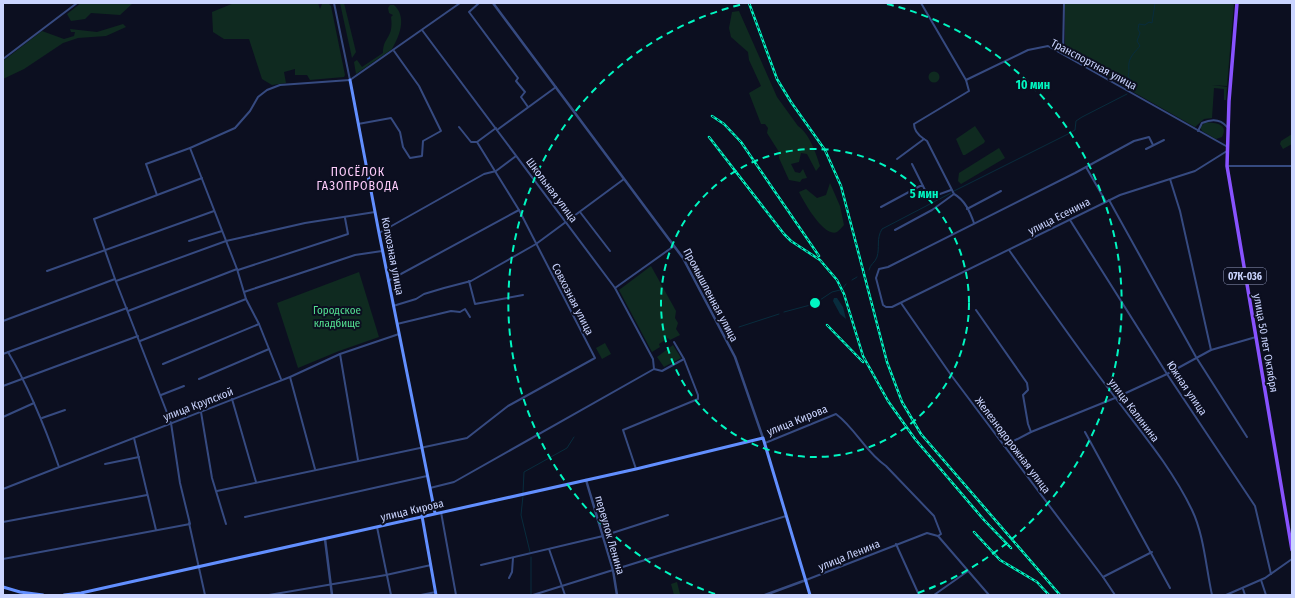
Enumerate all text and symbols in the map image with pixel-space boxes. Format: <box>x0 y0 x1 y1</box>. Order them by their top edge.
street label: Транспортная улица <box>1049 36 1139 93</box>
text: 10 мин <box>1016 78 1050 92</box>
street label: Школьная улица <box>523 155 580 225</box>
district label: ПОСЁЛОК ГАЗОПРОВОДА <box>317 164 399 193</box>
text: 5 мин <box>910 187 938 201</box>
street label: улица Есенина <box>1026 195 1092 238</box>
street label: Колхозная улица <box>379 216 406 296</box>
street label: Промышленная улица <box>680 246 741 344</box>
street label: Совхозная улица <box>549 261 596 337</box>
road number: 07К-036 <box>1224 268 1266 284</box>
street label: улица 50 лет Октября <box>1250 293 1281 393</box>
centre of rings <box>808 296 822 310</box>
park label: Городское кладбище <box>313 304 361 330</box>
street label: Южная улица <box>1164 359 1210 418</box>
street label: улица Калинина <box>1106 376 1162 445</box>
street label: улица Крупской <box>161 385 235 424</box>
street label: Железнодорожная улица <box>972 395 1053 496</box>
street label: улица Кирова <box>765 402 829 439</box>
street label: переулок Ленина <box>592 494 627 576</box>
street label: улица Кирова <box>379 497 445 524</box>
street label: улица Ленина <box>817 537 882 574</box>

